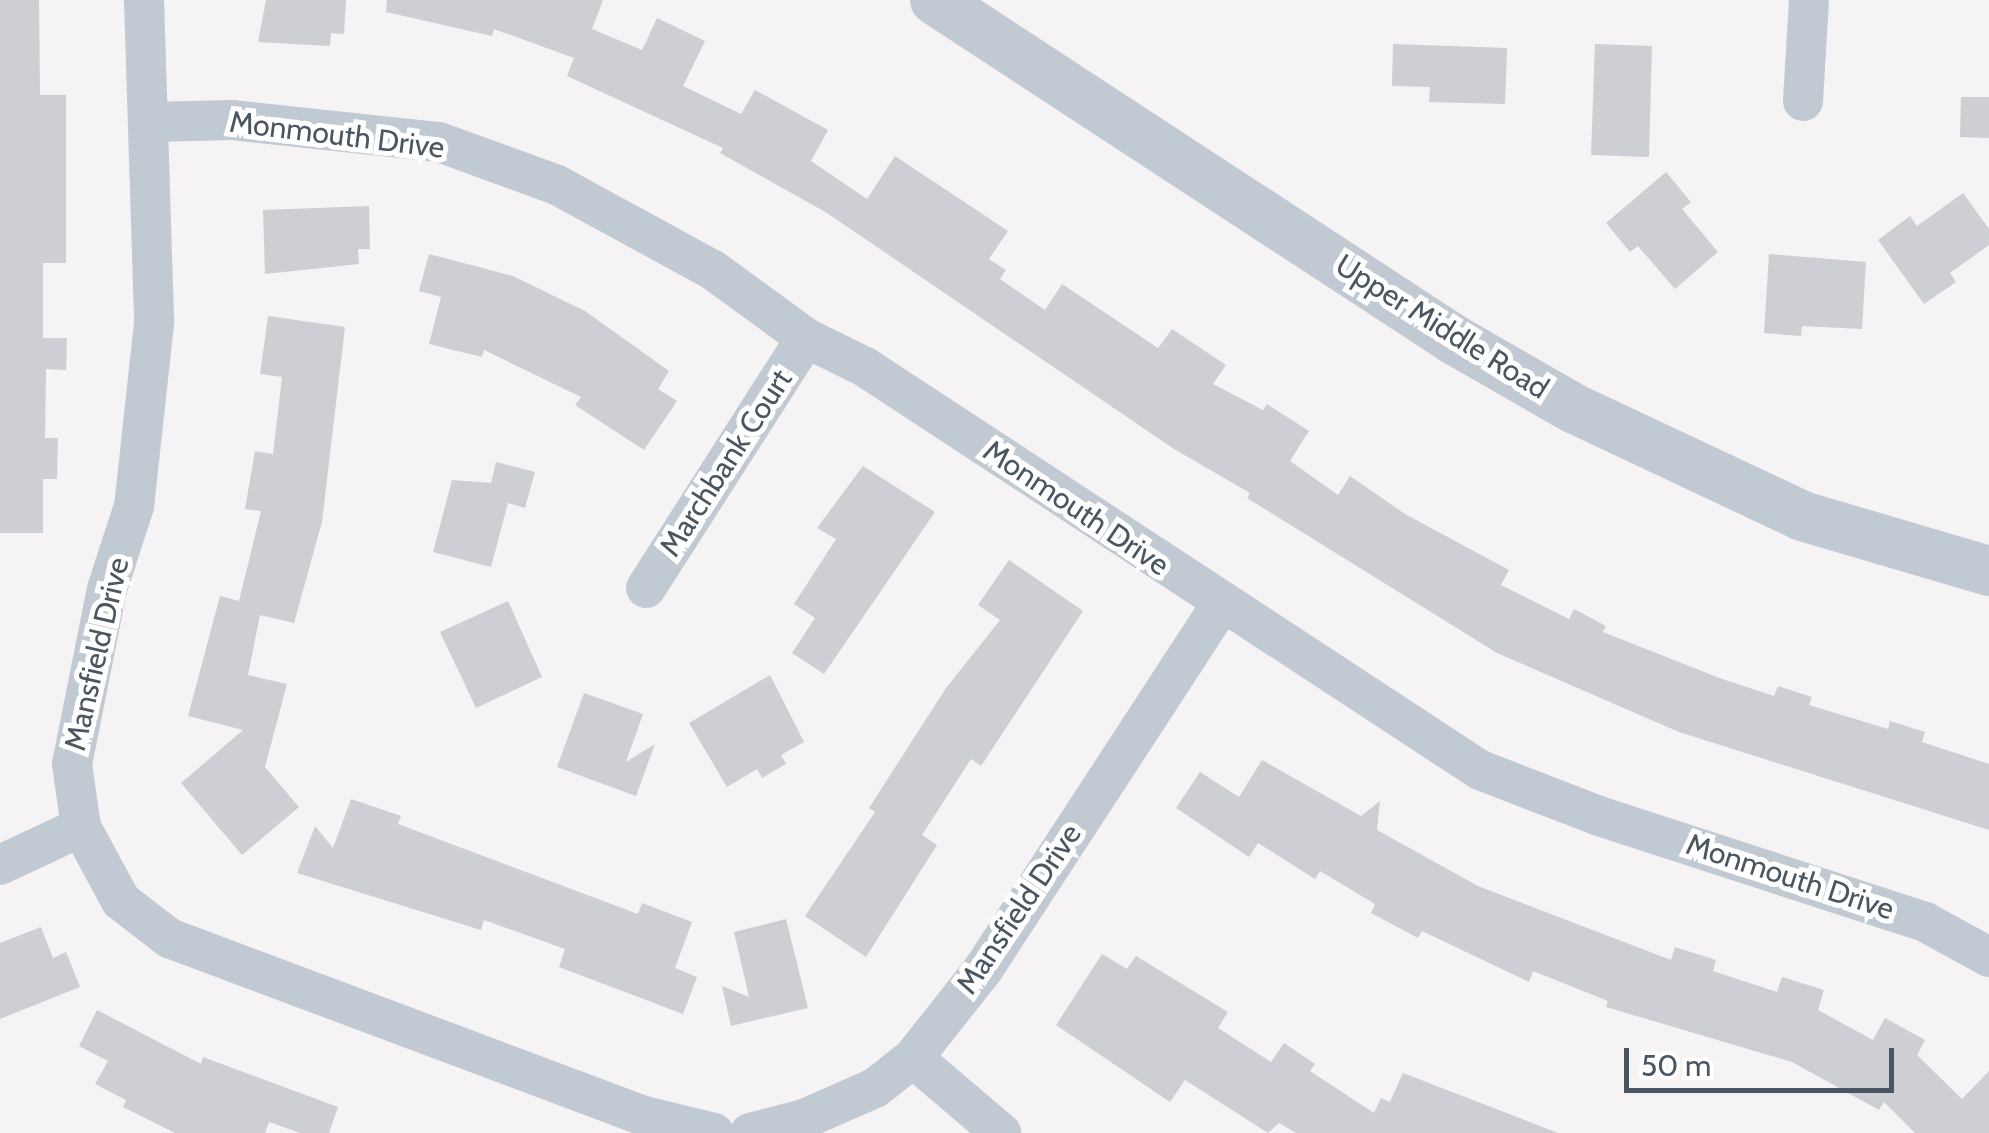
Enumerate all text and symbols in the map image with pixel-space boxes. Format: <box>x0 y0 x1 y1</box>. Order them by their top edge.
street label: Monmouth Drive <box>228 104 446 166</box>
street label: Upper Middle Road <box>1329 247 1555 407</box>
street label: Marchbank Court <box>652 363 800 563</box>
street label: Monmouth Drive <box>976 433 1176 583</box>
street label: Mansfield Drive <box>57 554 137 754</box>
street label: Mansfield Drive <box>949 817 1089 1001</box>
street label: Monmouth Drive <box>1682 826 1898 928</box>
scale bar <box>1629 1028 1899 1090</box>
text: 50 m <box>1641 1047 1711 1084</box>

